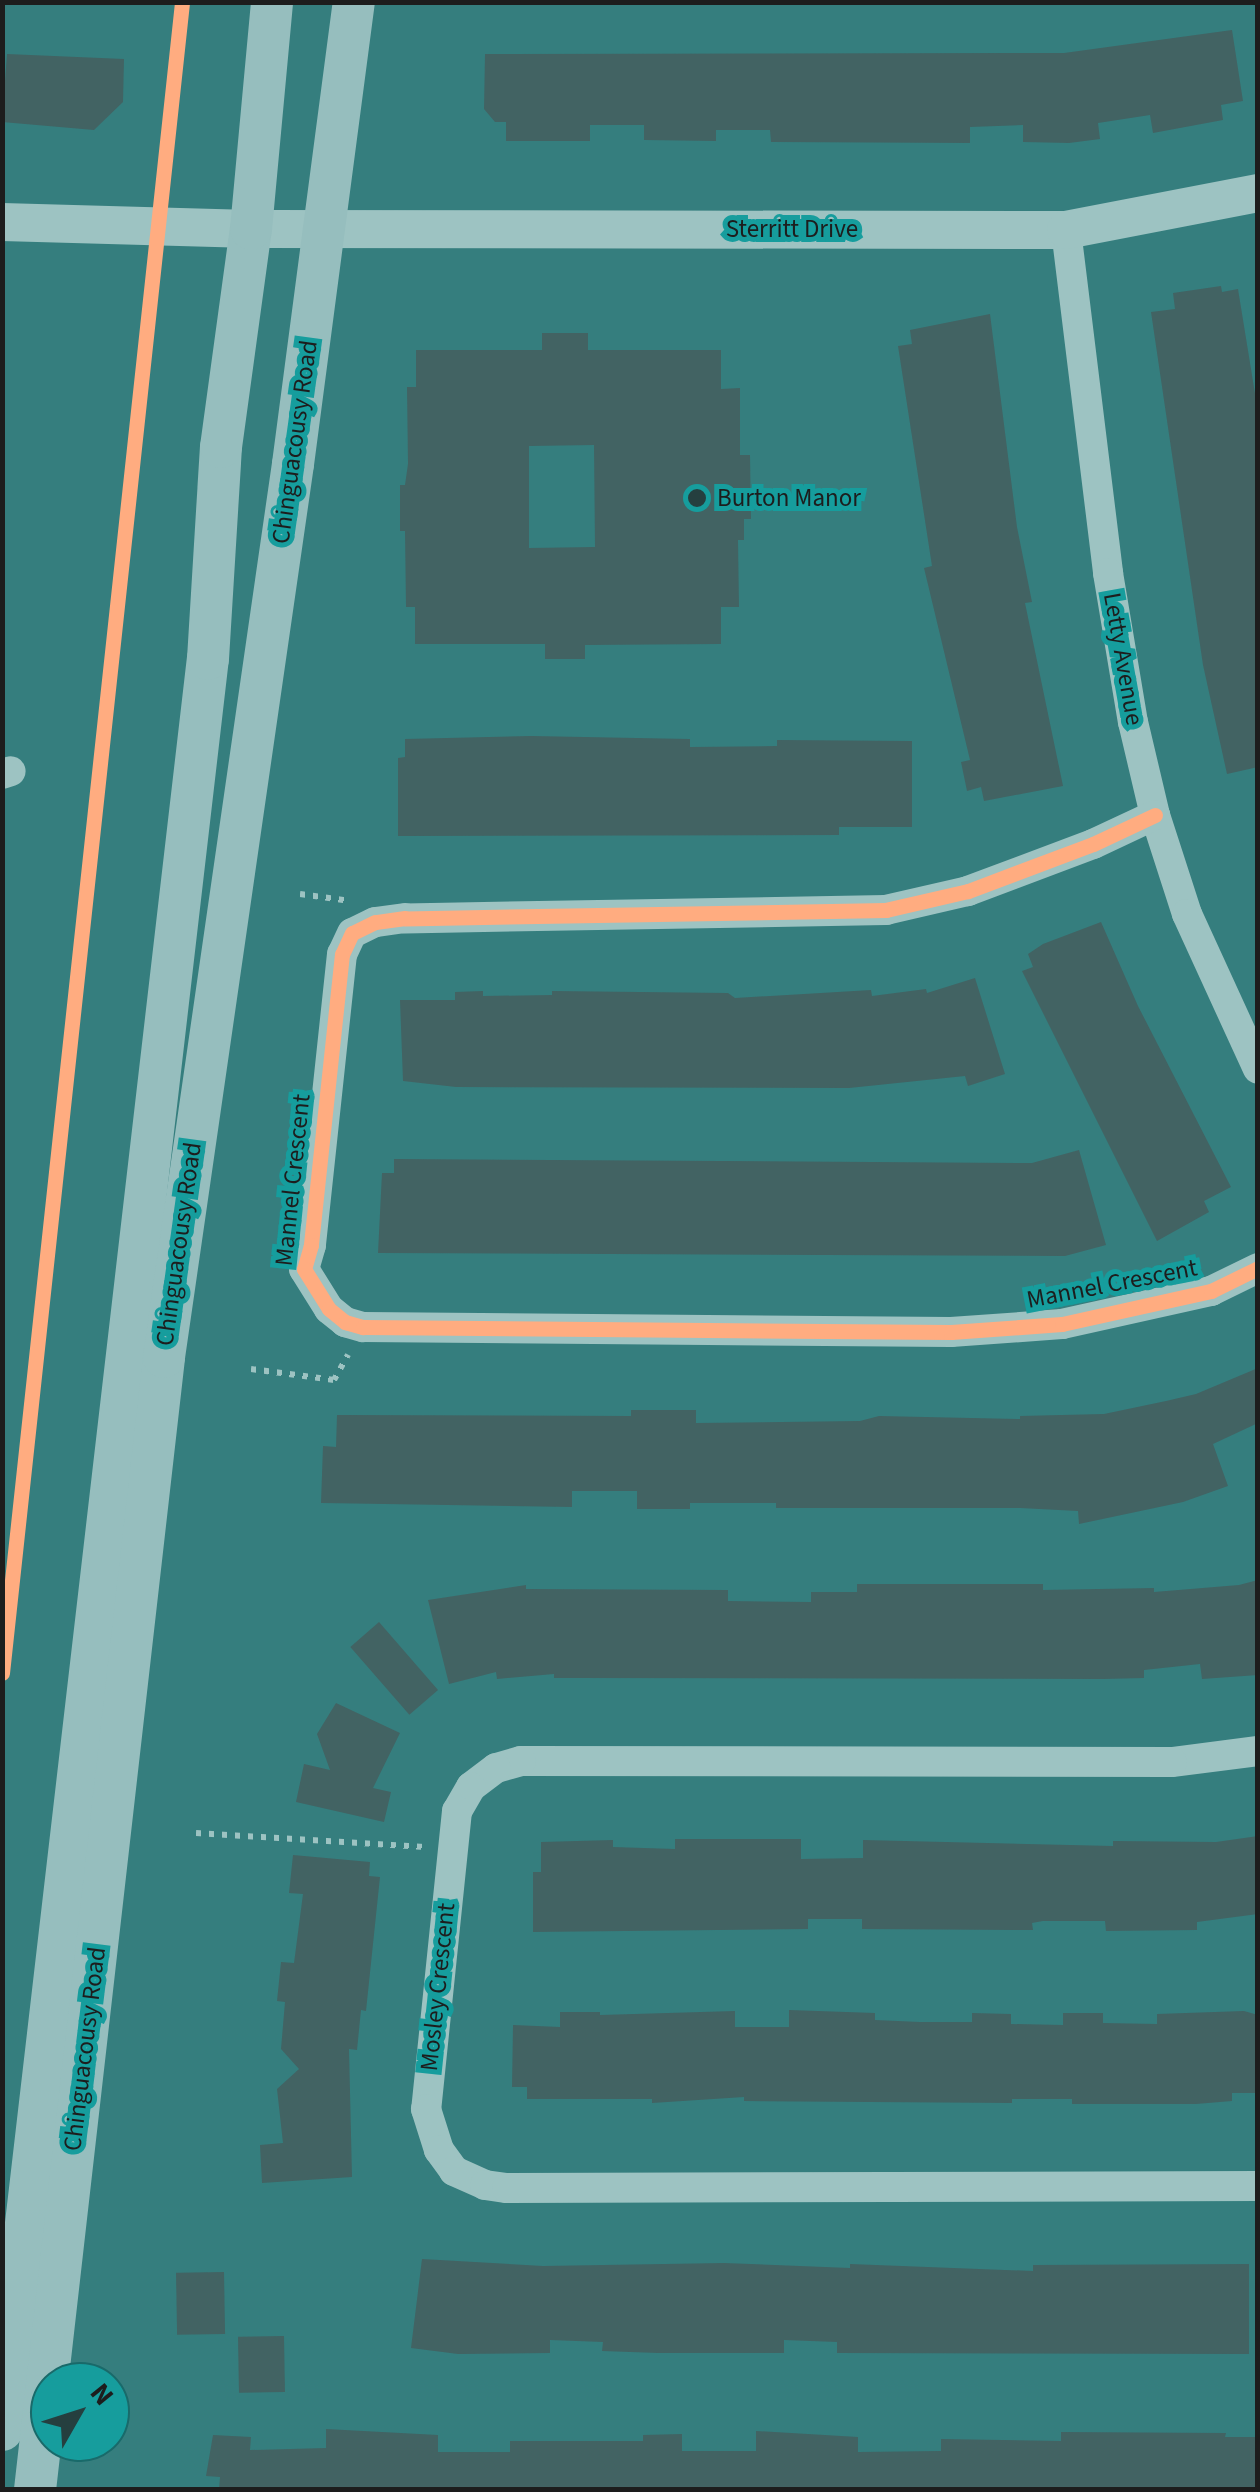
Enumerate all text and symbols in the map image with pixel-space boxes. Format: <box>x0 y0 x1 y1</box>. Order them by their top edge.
street label: Sterritt Drive <box>726 214 858 244</box>
street label: Chinguacousy Road <box>266 338 324 546</box>
place label: Burton Manor <box>717 483 861 513</box>
marker: Burton Manor <box>686 487 708 509</box>
street label: Letty Avenue <box>1097 590 1149 728</box>
street label: Mannel Crescent <box>269 1092 317 1268</box>
street label: Chinguacousy Road <box>150 1140 208 1348</box>
street label: Mannel Crescent <box>1024 1253 1200 1315</box>
street label: Mosley Crescent <box>414 1902 462 2072</box>
street label: Chinguacousy Road <box>58 1945 112 2153</box>
north arrow <box>30 2362 130 2462</box>
text: N <box>80 2375 123 2414</box>

